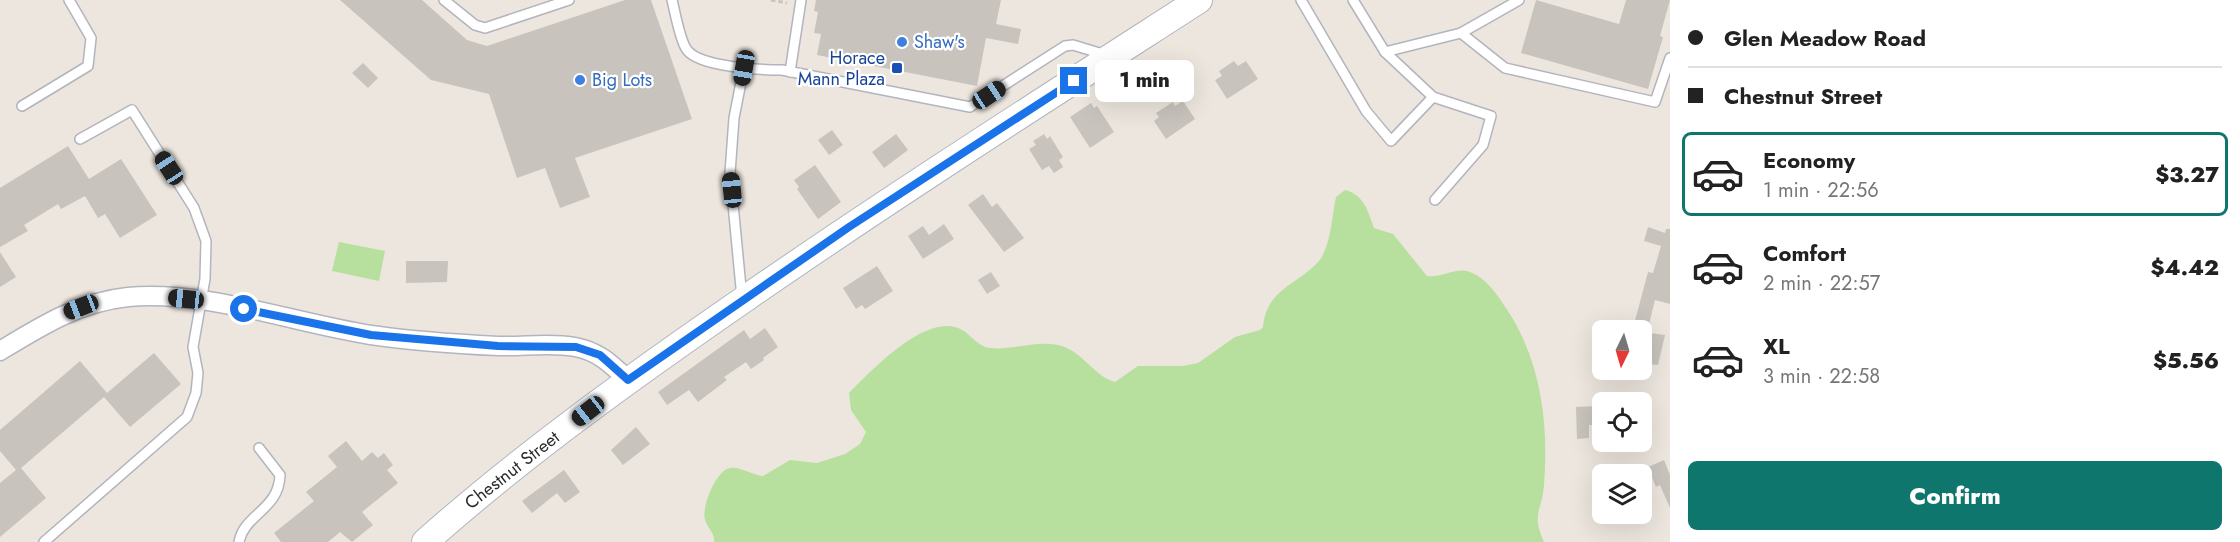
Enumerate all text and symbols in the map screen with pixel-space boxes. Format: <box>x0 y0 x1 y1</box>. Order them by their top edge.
text: Glen Meadow Road <box>1724 22 1926 54</box>
place label: Shaw's <box>914 29 965 55</box>
marker: Shaw's <box>895 35 909 49</box>
place label: Horace Mann Plaza <box>798 45 885 92</box>
car <box>732 49 756 87</box>
callout: 1 min <box>1095 60 1194 102</box>
marker: Horace Mann Plaza <box>890 61 904 75</box>
text: 1 min <box>1119 66 1170 95</box>
place label: Big Lots <box>592 67 652 93</box>
route end <box>1060 67 1087 94</box>
marker: Big Lots <box>573 73 587 87</box>
car <box>969 78 1009 112</box>
text: Chestnut Street <box>1724 80 1882 112</box>
text: Economy <box>1763 144 1855 176</box>
icon: car <box>1691 147 1745 201</box>
car <box>152 148 186 188</box>
text: $3.27 <box>2155 158 2219 190</box>
car <box>721 171 743 209</box>
text: 1 min · 22:56 <box>1763 176 1879 205</box>
text: Comfort <box>1763 237 1846 269</box>
icon: car <box>1691 240 1745 294</box>
text: $4.42 <box>2151 251 2219 283</box>
text: 2 min · 22:57 <box>1763 269 1880 298</box>
car <box>167 288 205 310</box>
car <box>61 292 101 322</box>
route start <box>230 295 257 322</box>
north arrow <box>1592 320 1652 380</box>
map controls <box>1592 320 1652 524</box>
text: XL <box>1763 330 1790 362</box>
icon: car <box>1691 333 1745 387</box>
text: $5.56 <box>2153 344 2219 376</box>
text: 3 min · 22:58 <box>1763 362 1880 391</box>
button: locate <box>1592 392 1652 452</box>
car <box>568 393 608 429</box>
street label: Chestnut Street <box>459 424 566 515</box>
button: Confirm <box>1688 461 2222 530</box>
button: layers <box>1592 464 1652 524</box>

